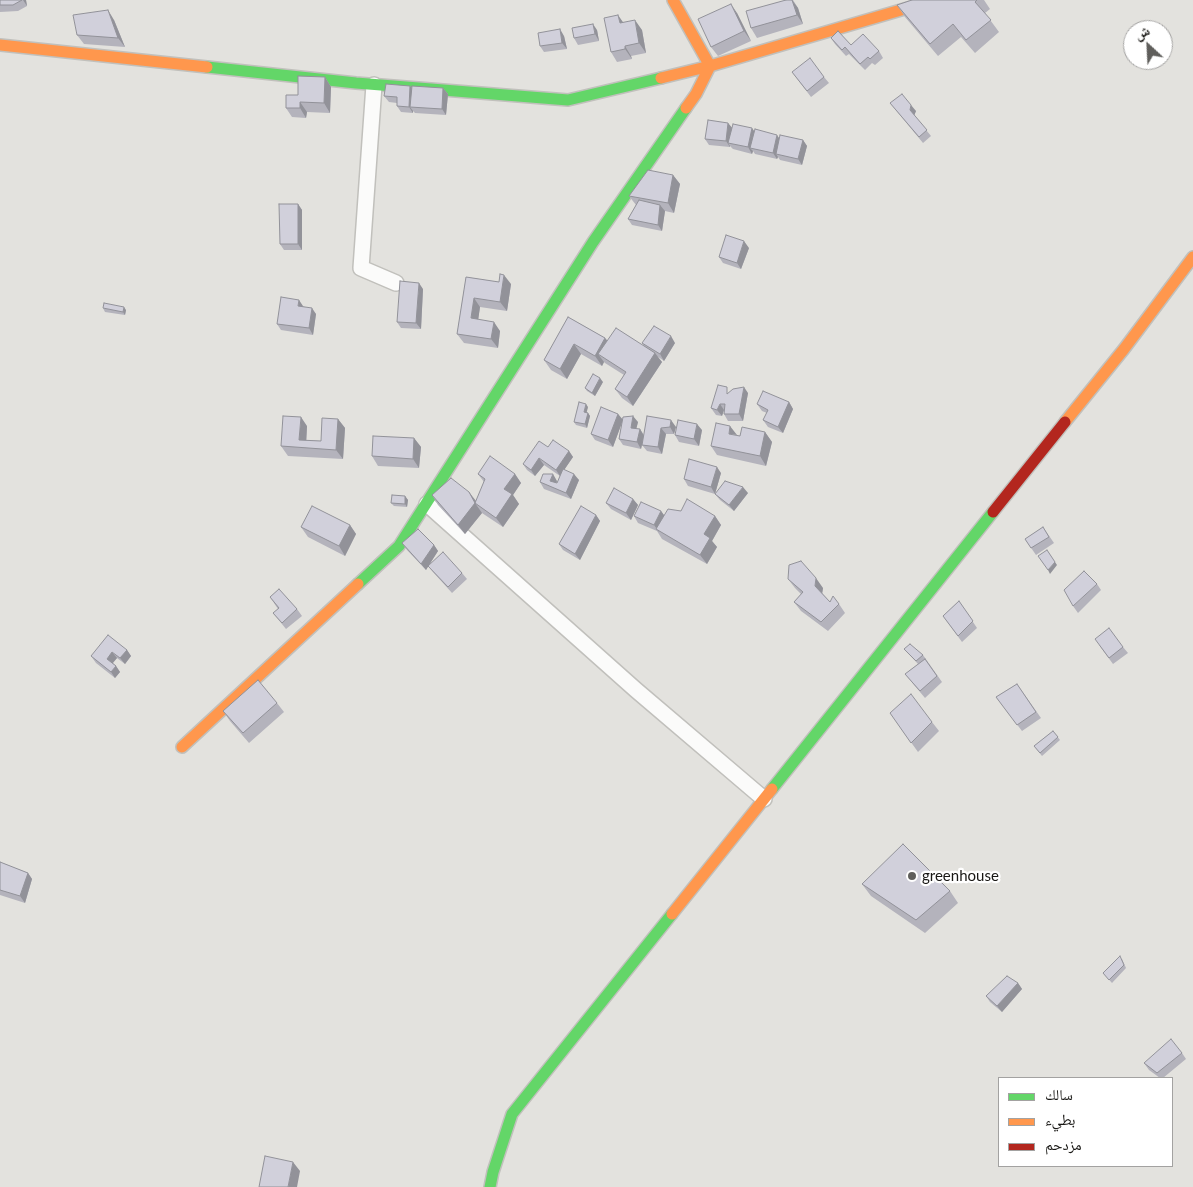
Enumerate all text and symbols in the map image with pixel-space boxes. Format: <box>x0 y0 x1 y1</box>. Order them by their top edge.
north arrow <box>1123 20 1173 70</box>
text: ش <box>1132 21 1152 43</box>
place label: greenhouse <box>922 867 999 885</box>
marker: greenhouse <box>906 870 918 882</box>
legend <box>998 1077 1173 1167</box>
text: سالك <box>1045 1085 1073 1103</box>
text: بطيء <box>1045 1110 1075 1128</box>
text: مزدحم <box>1045 1135 1082 1153</box>

